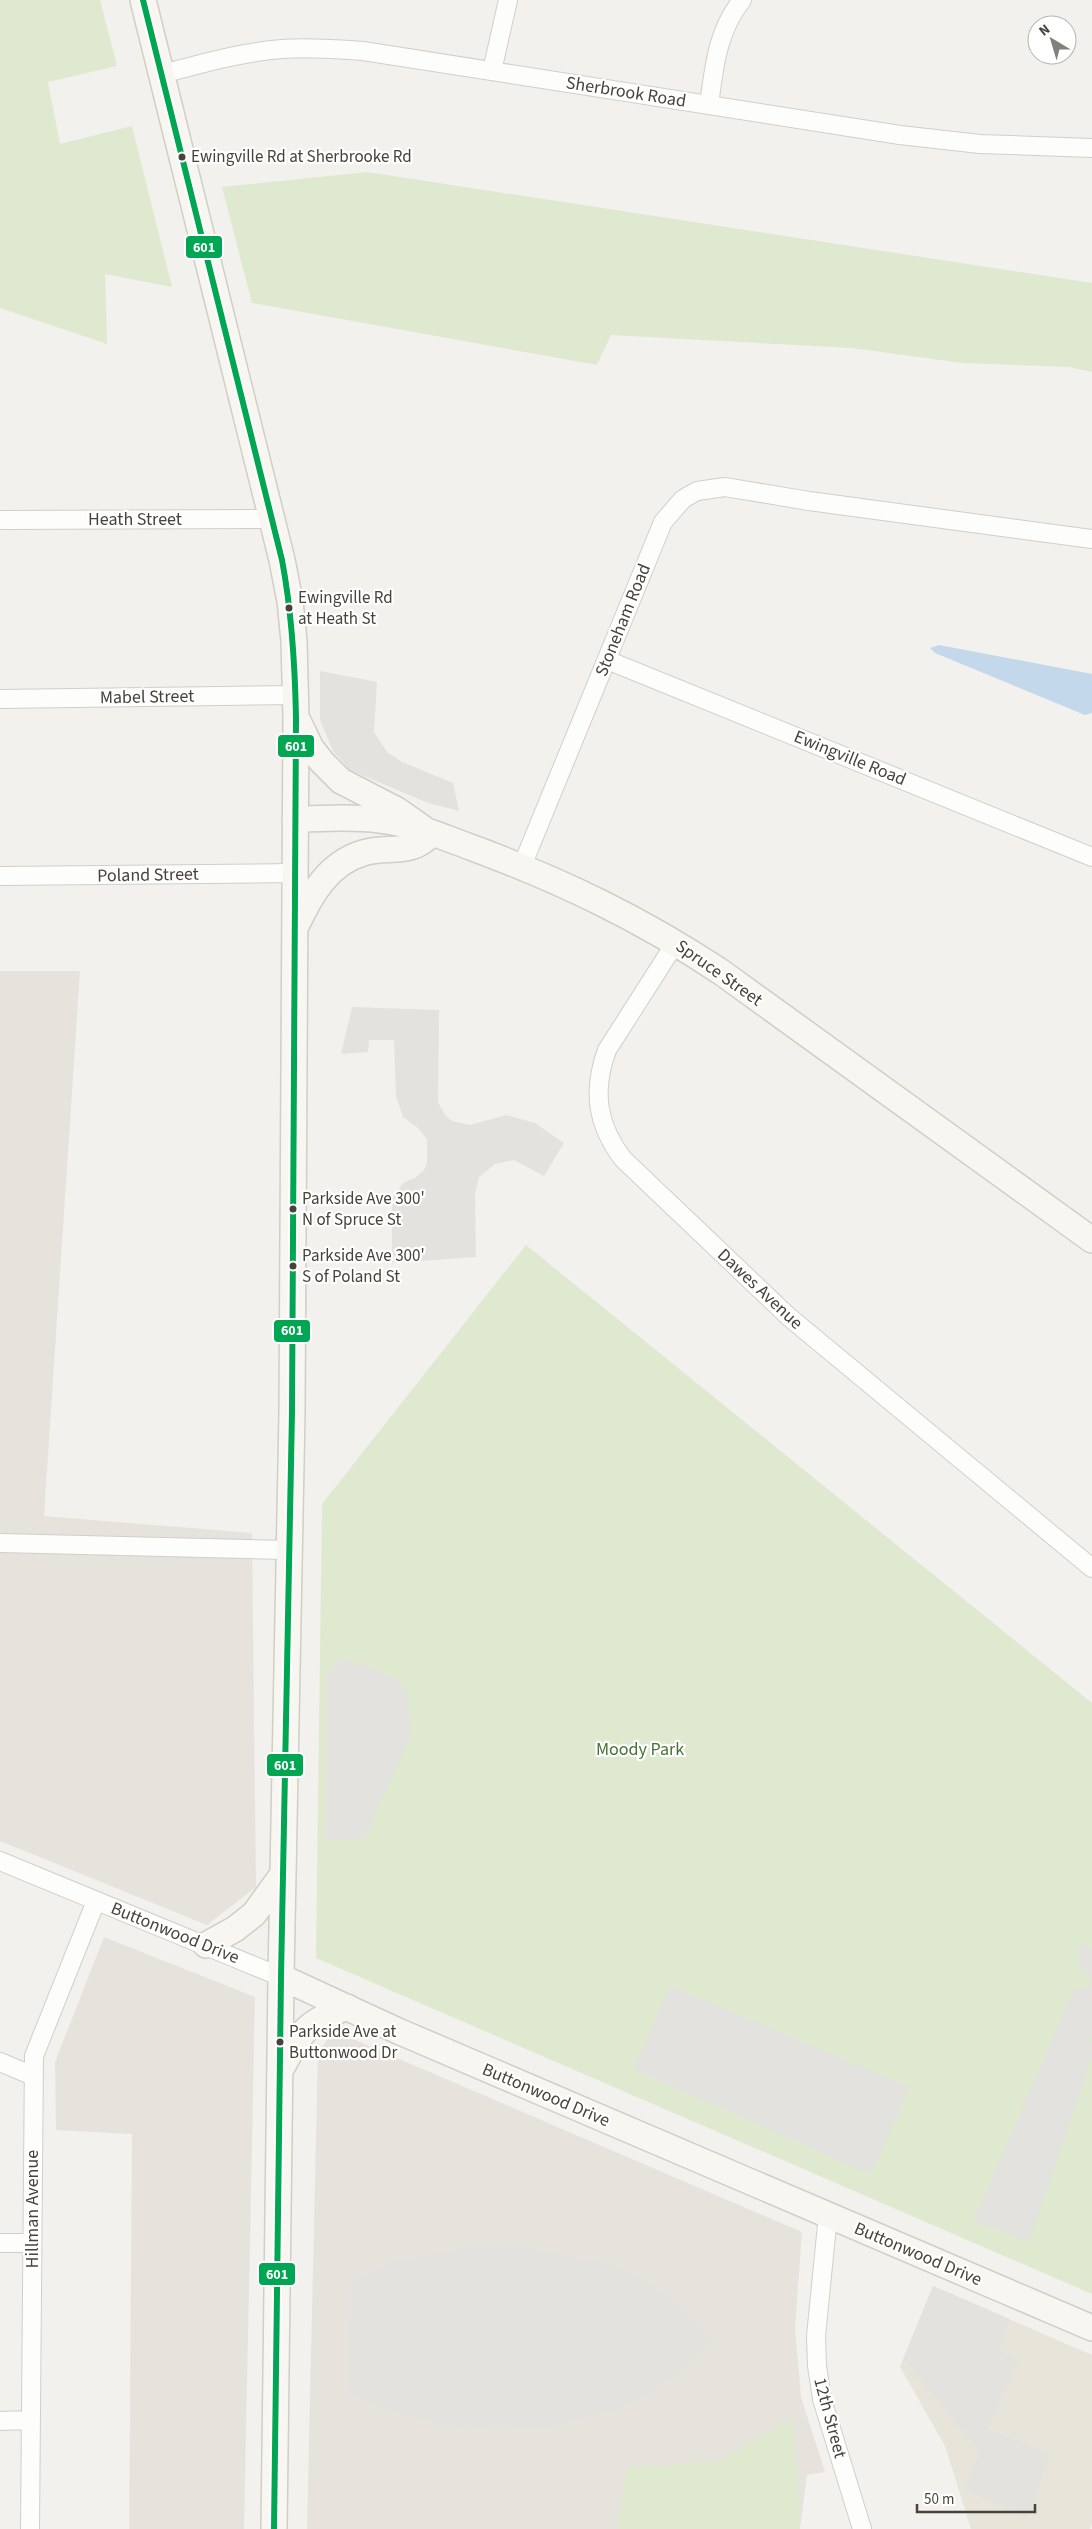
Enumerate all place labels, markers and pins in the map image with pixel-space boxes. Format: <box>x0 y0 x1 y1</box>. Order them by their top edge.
place label: Ewingville Rd at Sherbrooke Rd <box>191 145 412 169</box>
marker: Ewingville Rd at Sherbrooke Rd <box>177 152 187 162</box>
place label: Ewingville Rd at Heath St <box>298 586 393 631</box>
marker: Ewingville Rd at Heath St <box>284 603 294 613</box>
place label: Parkside Ave 300' N of Spruce St <box>302 1187 425 1232</box>
marker: Parkside Ave 300' N of Spruce St <box>288 1204 298 1214</box>
place label: Parkside Ave 300' S of Poland St <box>302 1244 425 1289</box>
marker: Parkside Ave 300' S of Poland St <box>288 1261 298 1271</box>
place label: Parkside Ave at Buttonwood Dr <box>289 2020 398 2065</box>
marker: Parkside Ave at Buttonwood Dr <box>275 2037 285 2047</box>

